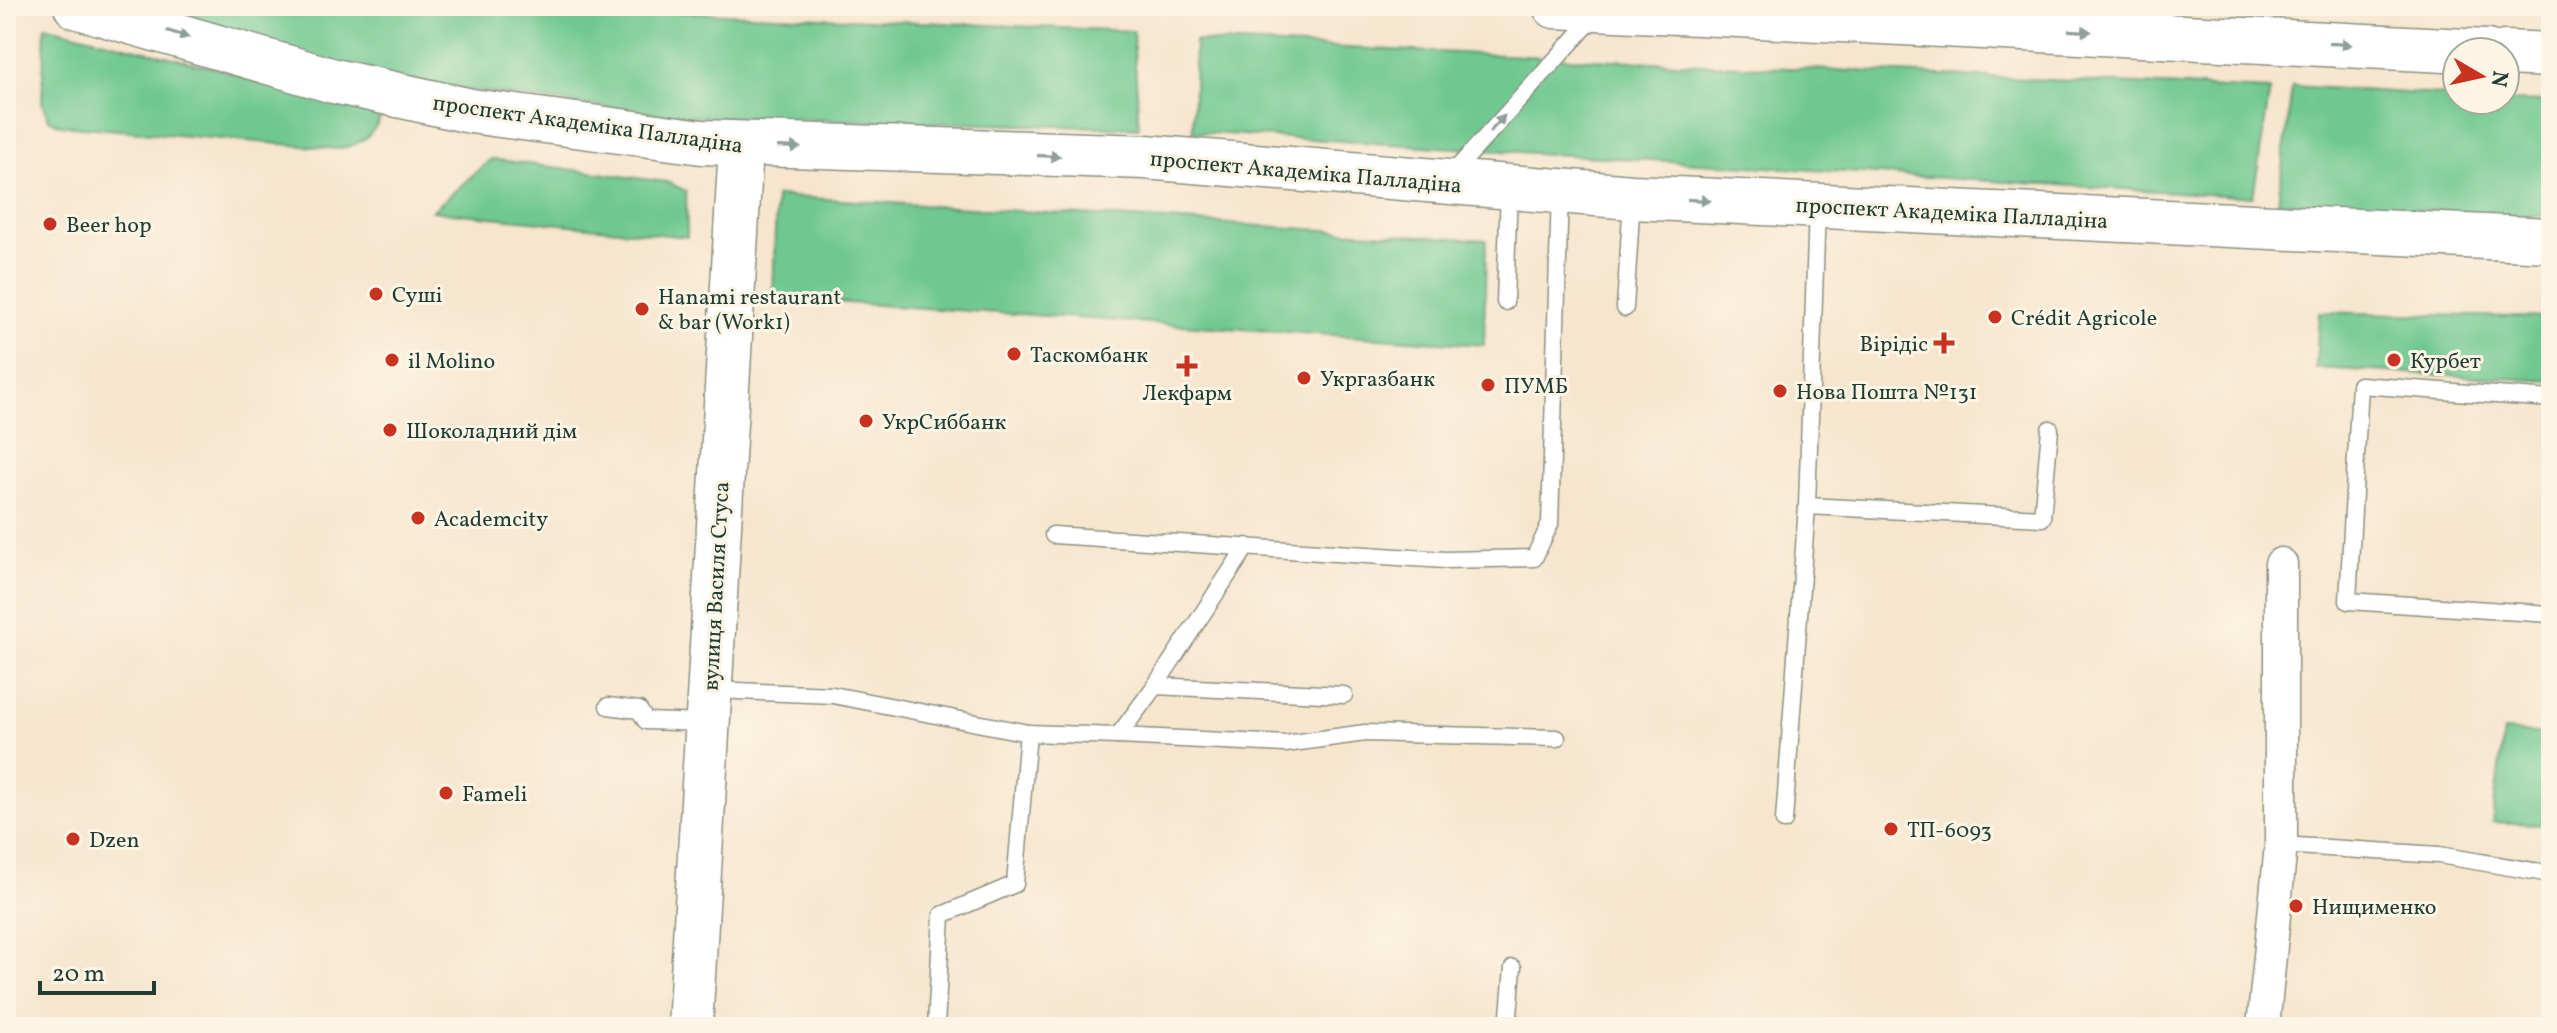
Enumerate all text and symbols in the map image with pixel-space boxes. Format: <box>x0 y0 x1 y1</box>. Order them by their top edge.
one-way arrow <box>2068 25 2093 38</box>
one-way arrow <box>166 28 190 41</box>
north arrow <box>2441 36 2521 116</box>
one-way arrow <box>2328 38 2353 51</box>
text: N <box>2482 68 2515 89</box>
street label: проспект Академіка Палладіна <box>431 88 745 163</box>
one-way arrow <box>1488 115 1505 135</box>
one-way arrow <box>777 141 802 154</box>
street label: проспект Академіка Палладіна <box>1149 144 1463 203</box>
one-way arrow <box>1037 149 1062 162</box>
street label: проспект Академіка Палладіна <box>1795 191 2109 238</box>
one-way arrow <box>1687 194 1712 207</box>
place label: Beer hop <box>66 211 152 242</box>
marker: Beer hop <box>41 215 59 233</box>
place label: Суші <box>392 281 442 312</box>
place label: Hanami restaurant & bar (Work1) <box>658 283 842 339</box>
marker: Суші <box>367 285 385 303</box>
marker: Hanami restaurant & bar (Work1) <box>633 300 651 318</box>
place label: Crédit Agricole <box>2011 304 2157 335</box>
marker: Crédit Agricole <box>1986 308 2004 326</box>
place label: Вірідіс <box>1860 330 1928 361</box>
marker: Вірідіс <box>1935 334 1953 352</box>
place label: Таскомбанк <box>1030 341 1148 372</box>
marker: Таскомбанк <box>1005 345 1023 363</box>
place label: il Molino <box>408 347 495 378</box>
place label: Курбет <box>2410 347 2481 378</box>
marker: il Molino <box>383 351 401 369</box>
marker: Курбет <box>2385 351 2403 369</box>
marker: Лекфарм <box>1178 357 1196 375</box>
place label: Укргазбанк <box>1320 365 1435 396</box>
marker: Укргазбанк <box>1295 369 1313 387</box>
place label: ПУМБ <box>1504 372 1568 403</box>
marker: ПУМБ <box>1479 376 1497 394</box>
place label: Нова Пошта №131 <box>1796 378 1977 409</box>
place label: Лекфарм <box>1142 379 1232 410</box>
marker: Нова Пошта №131 <box>1771 382 1789 400</box>
place label: УкрСиббанк <box>882 408 1006 439</box>
marker: УкрСиббанк <box>857 412 875 430</box>
place label: Шоколадний дім <box>406 417 577 448</box>
marker: Шоколадний дім <box>381 421 399 439</box>
street label: вулиця Василя Стуса <box>697 481 738 691</box>
place label: Academcity <box>434 505 548 536</box>
marker: Academcity <box>409 509 427 527</box>
place label: Fameli <box>462 780 527 811</box>
marker: Fameli <box>437 784 455 802</box>
place label: ТП-6093 <box>1907 816 1992 847</box>
marker: ТП-6093 <box>1882 820 1900 838</box>
place label: Dzen <box>89 826 140 857</box>
marker: Dzen <box>64 830 82 848</box>
place label: Нищименко <box>2312 893 2436 924</box>
marker: Нищименко <box>2287 897 2305 915</box>
scale bar <box>40 945 154 995</box>
text: 20 m <box>52 958 105 992</box>

